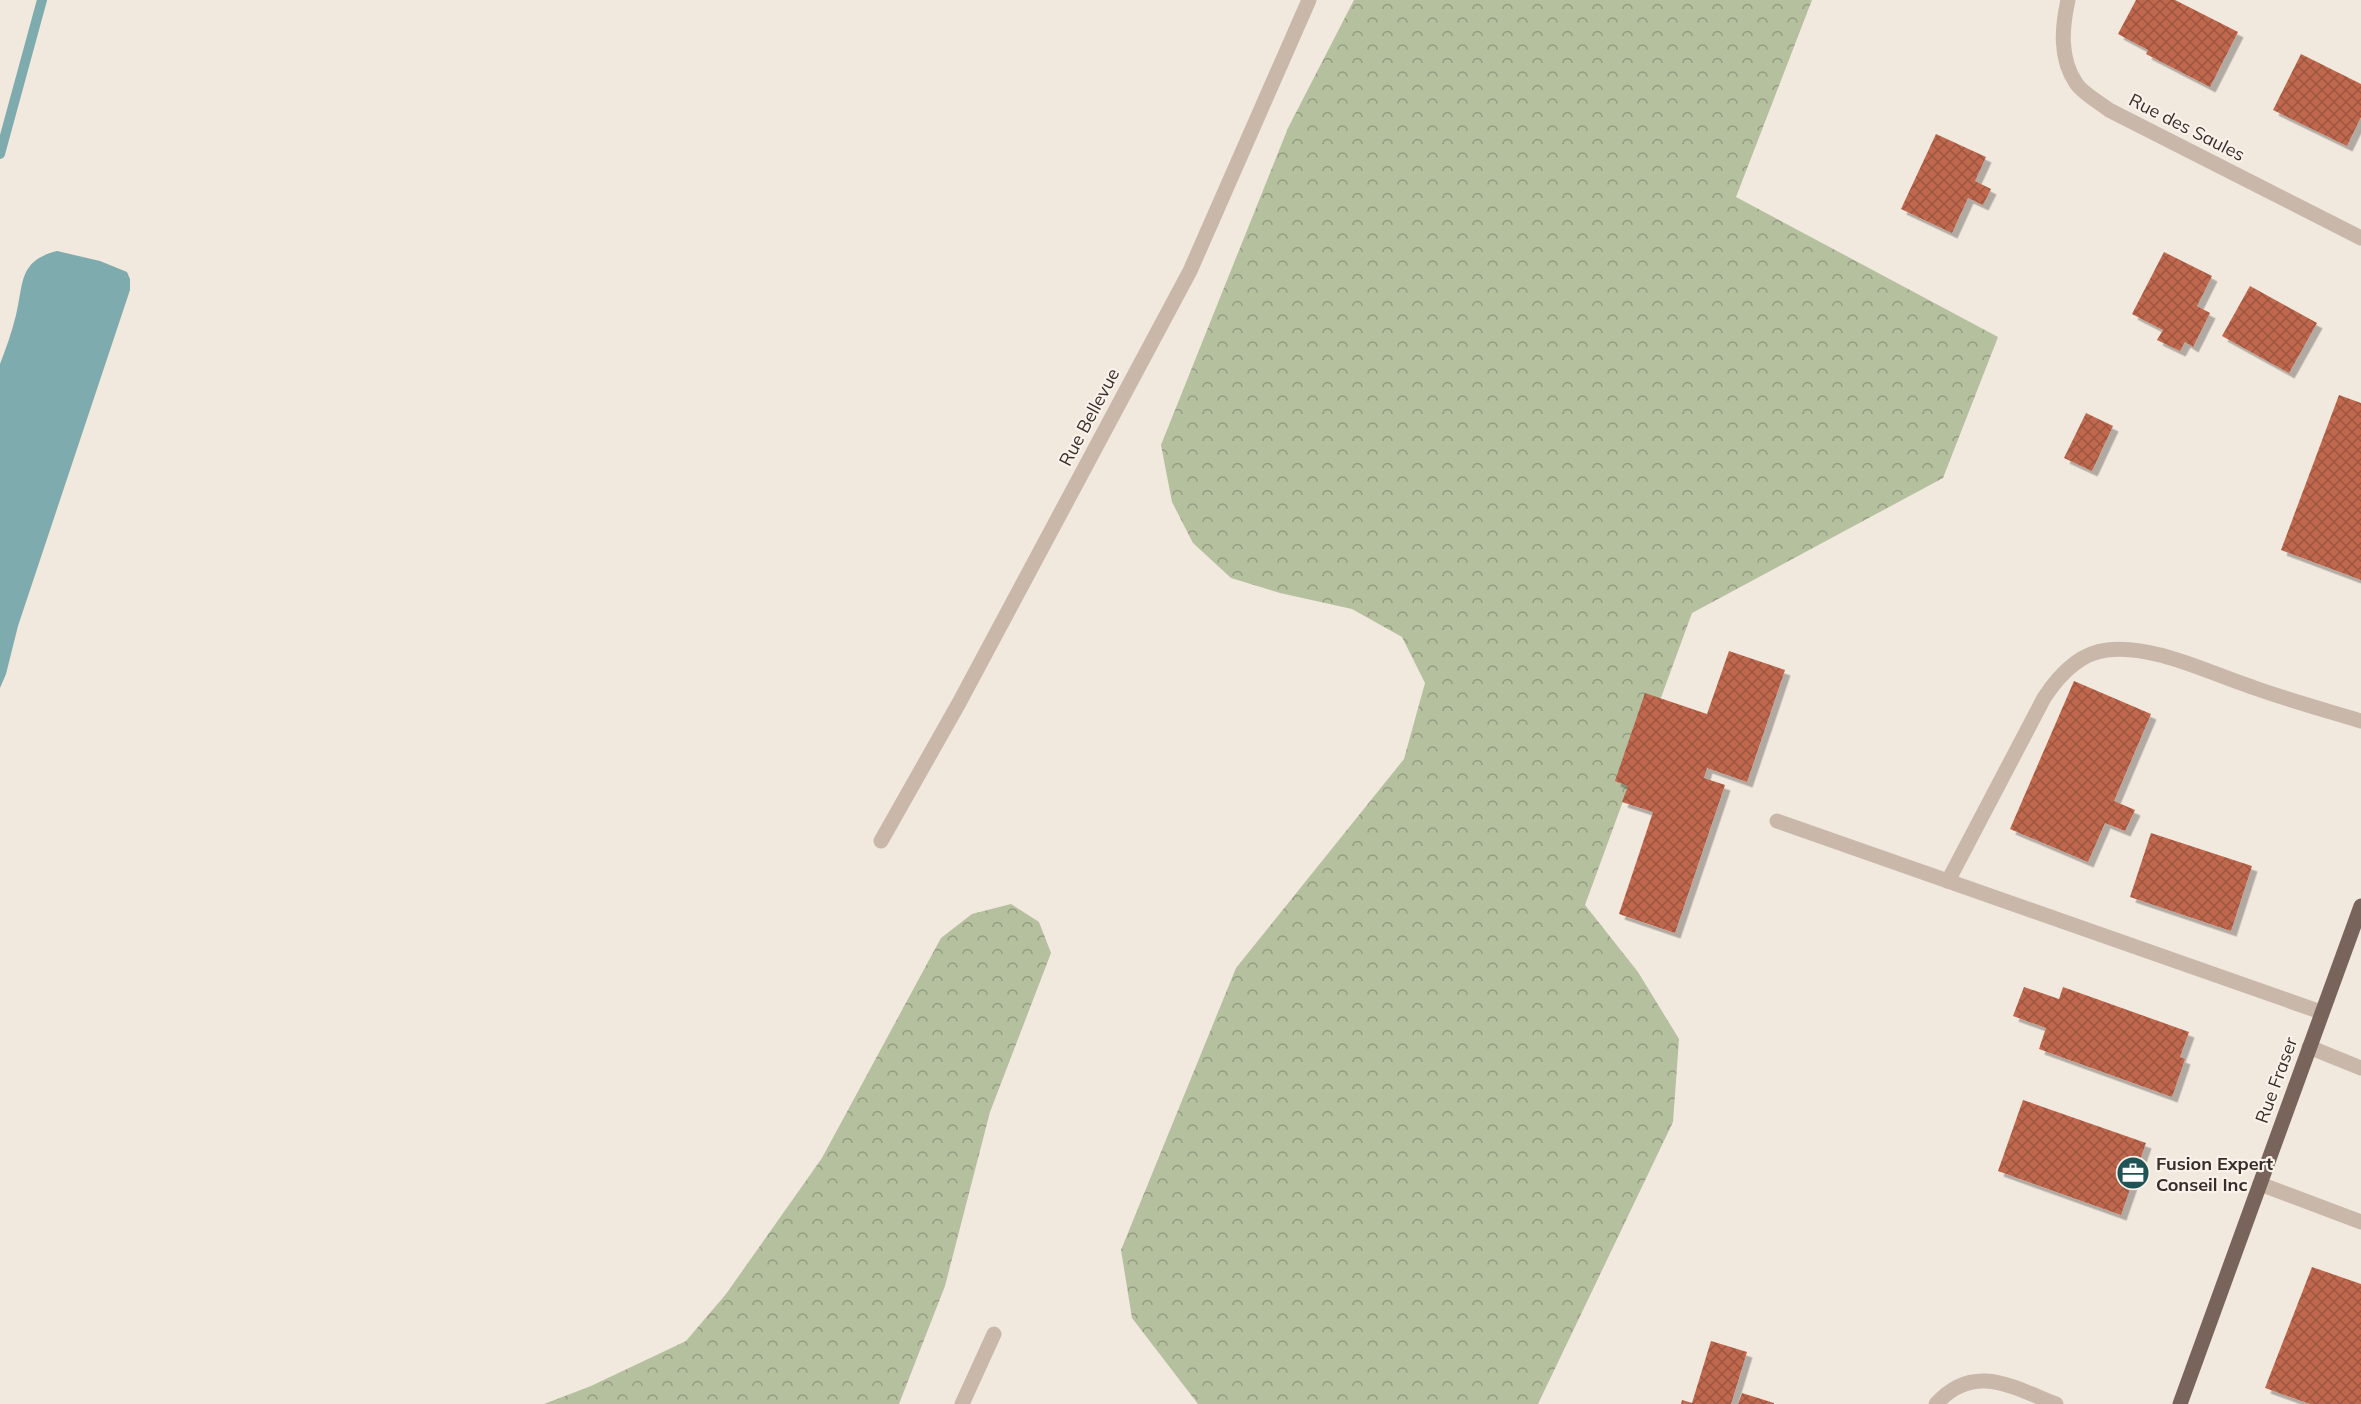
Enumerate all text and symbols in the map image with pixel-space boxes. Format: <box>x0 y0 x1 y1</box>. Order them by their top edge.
street label: Rue des Saules <box>2125 88 2249 166</box>
street label: Rue Bellevue <box>1054 364 1124 470</box>
street label: Rue Fraser <box>2250 1033 2302 1126</box>
place label: Fusion Expert Conseil Inc <box>2156 1152 2273 1196</box>
office icon: Fusion Expert Conseil Inc <box>2115 1155 2151 1191</box>

